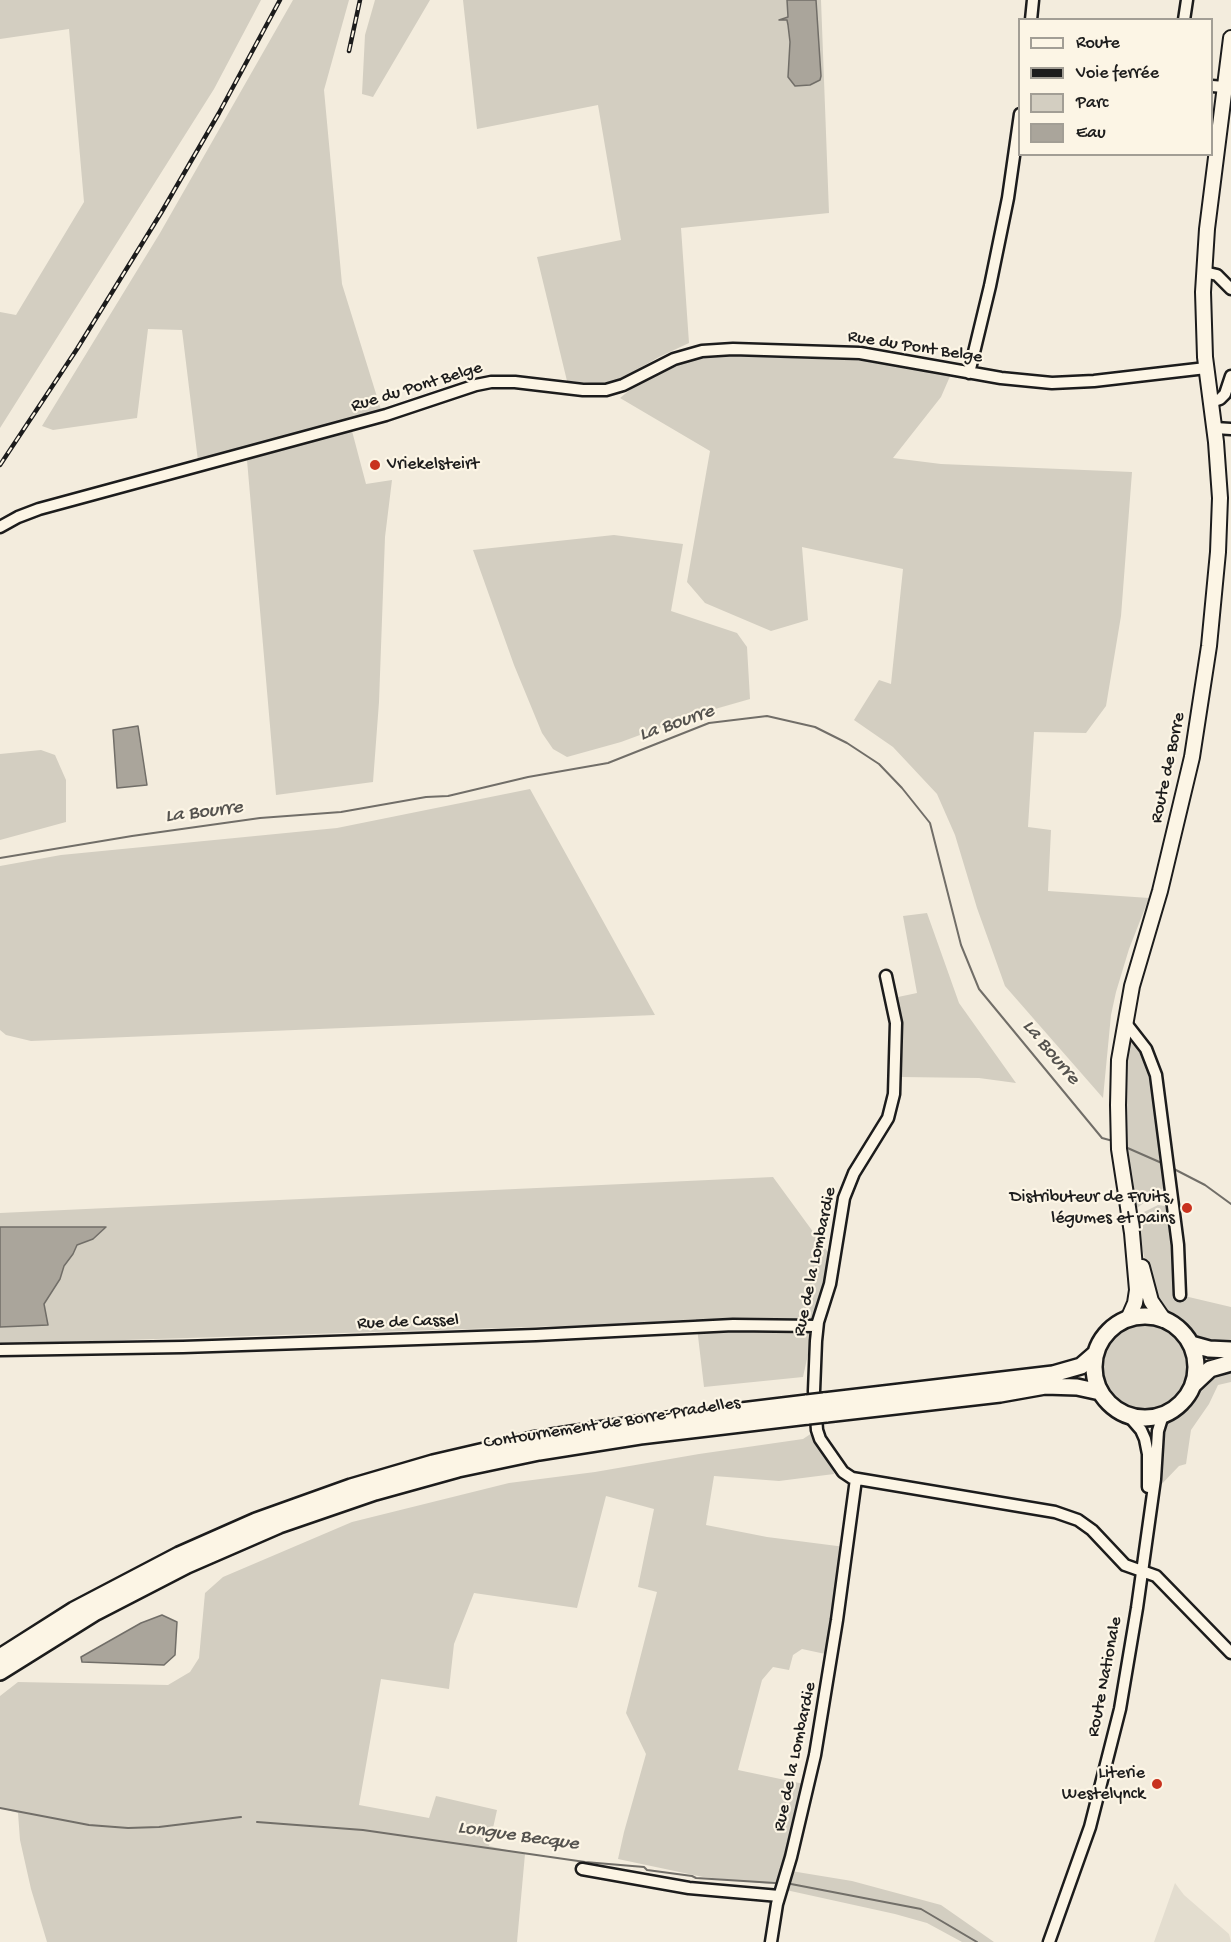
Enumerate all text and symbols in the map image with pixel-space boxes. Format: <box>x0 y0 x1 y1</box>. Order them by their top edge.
legend <box>1018 18 1213 156</box>
text: Route <box>1076 33 1120 54</box>
text: Voie ferrée <box>1076 63 1159 84</box>
text: Parc <box>1076 93 1108 114</box>
text: Eau <box>1076 123 1106 144</box>
street label: Rue du Pont Belge <box>846 327 984 369</box>
street label: Rue du Pont Belge <box>349 358 485 418</box>
place label: Vriekelsteirt <box>387 454 479 476</box>
marker: Vriekelsteirt <box>368 458 382 472</box>
water label: La Bourre <box>636 700 718 748</box>
street label: Route de Borre <box>1147 711 1191 825</box>
water label: La Bourre <box>164 796 244 830</box>
water label: La Bourre <box>1016 1016 1084 1090</box>
street label: Rue de la Lombardie <box>790 1185 842 1339</box>
place label: Distributeur de Fruits, légumes et pains <box>1010 1187 1175 1230</box>
marker: Distributeur de Fruits, légumes et pains <box>1180 1201 1194 1215</box>
street label: Rue de Cassel <box>357 1310 459 1336</box>
street label: Contournement de Borre-Pradelles <box>482 1393 742 1455</box>
street label: Route Nationale <box>1084 1615 1128 1739</box>
street label: Rue de la Lombardie <box>770 1680 822 1834</box>
place label: Literie Westelynck <box>1062 1763 1145 1806</box>
marker: Literie Westelynck <box>1150 1777 1164 1791</box>
water label: Longue Becque <box>456 1817 580 1857</box>

